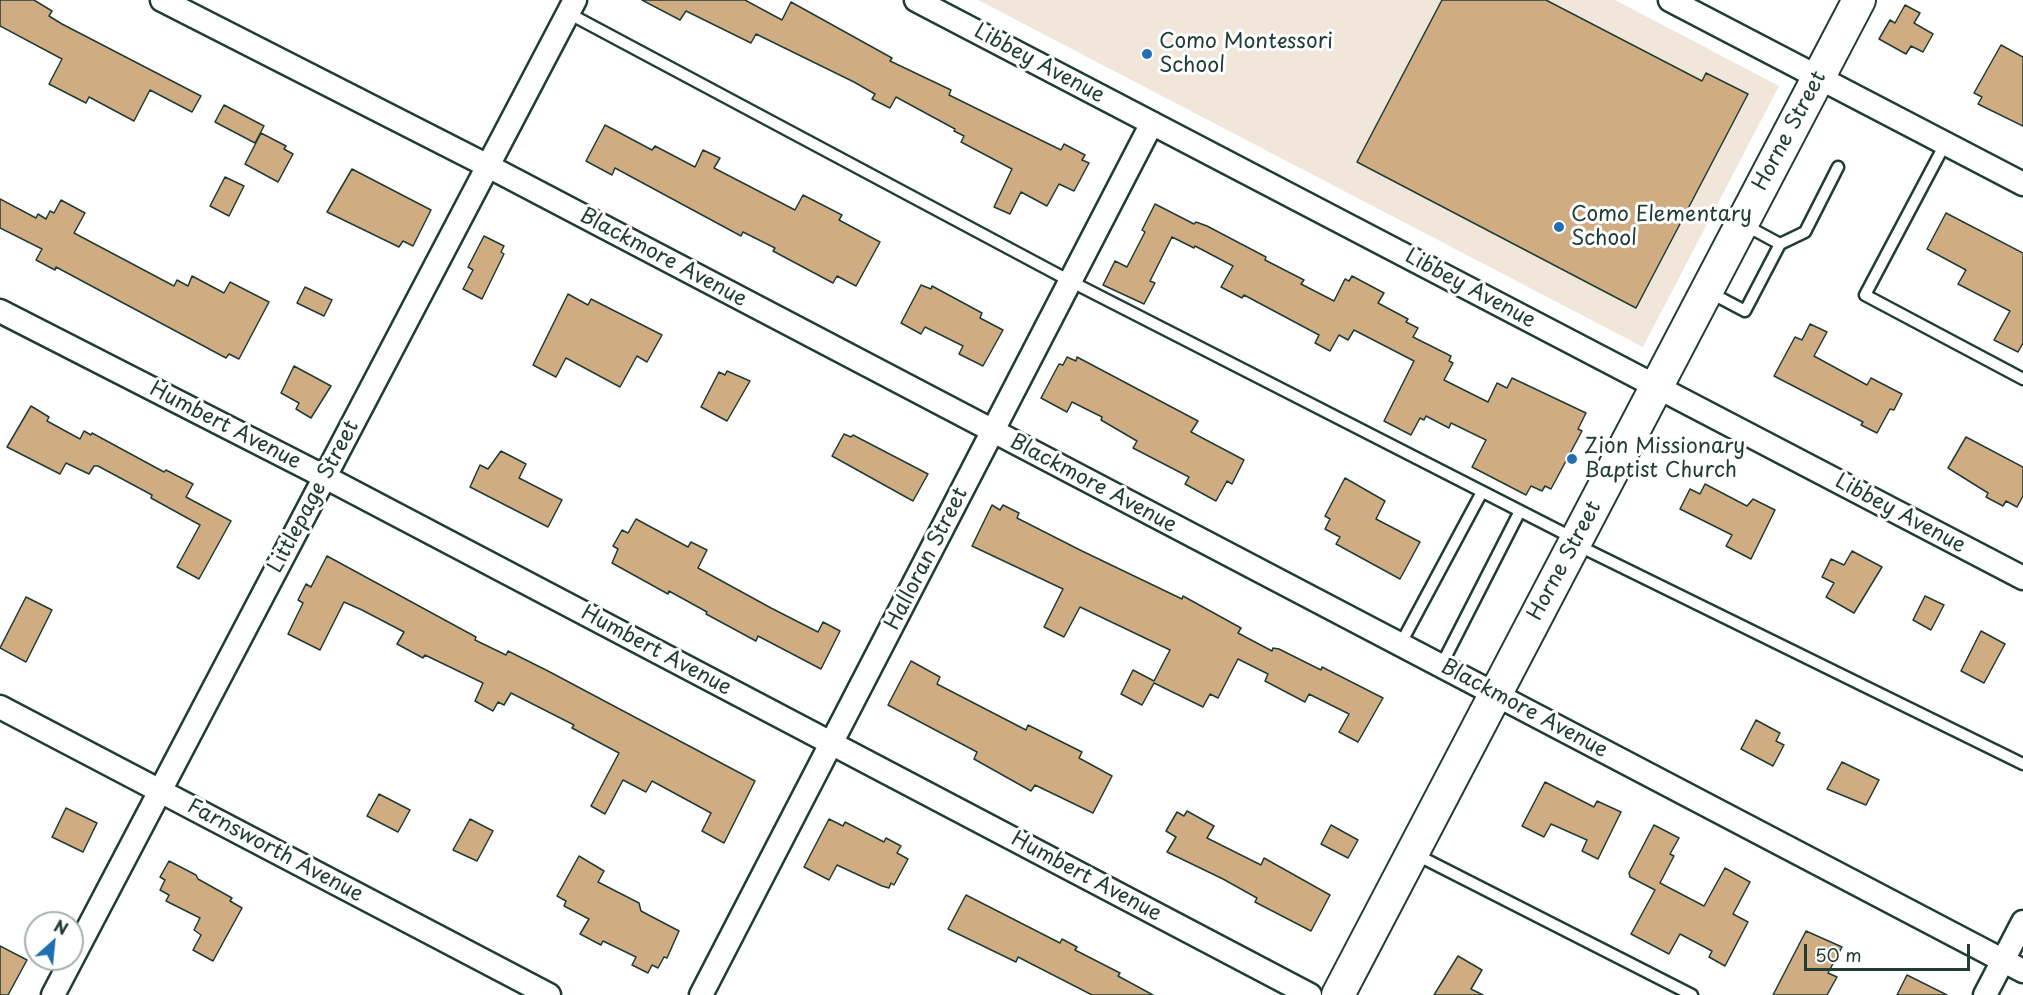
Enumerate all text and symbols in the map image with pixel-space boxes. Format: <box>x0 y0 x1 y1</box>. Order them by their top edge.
street label: Libbey Avenue <box>970 19 1108 109</box>
place label: Como Montessori School <box>1159 29 1333 79</box>
marker: Como Montessori School <box>1140 47 1154 61</box>
street label: Horne Street <box>1748 67 1832 195</box>
place label: Como Elementary School <box>1571 202 1752 252</box>
street label: Blackmore Avenue <box>575 203 751 313</box>
marker: Como Elementary School <box>1552 220 1566 234</box>
street label: Libbey Avenue <box>1401 244 1539 334</box>
street label: Humbert Avenue <box>145 377 305 475</box>
street label: Littlepage Street <box>263 416 365 578</box>
street label: Blackmore Avenue <box>1005 429 1181 539</box>
place label: Zion Missionary Baptist Church <box>1584 434 1745 484</box>
marker: Zion Missionary Baptist Church <box>1565 452 1579 466</box>
street label: Libbey Avenue <box>1831 469 1969 559</box>
street label: Halloran Street <box>880 484 974 634</box>
street label: Horne Street <box>1523 497 1607 625</box>
street label: Humbert Avenue <box>577 601 735 701</box>
street label: Blackmore Avenue <box>1436 654 1612 764</box>
street label: Farnsworth Avenue <box>183 794 367 908</box>
street label: Humbert Avenue <box>1007 827 1165 927</box>
north arrow <box>24 911 84 971</box>
text: N <box>50 913 72 940</box>
scale bar <box>1807 932 1974 970</box>
text: 50 m <box>1815 941 1862 968</box>

